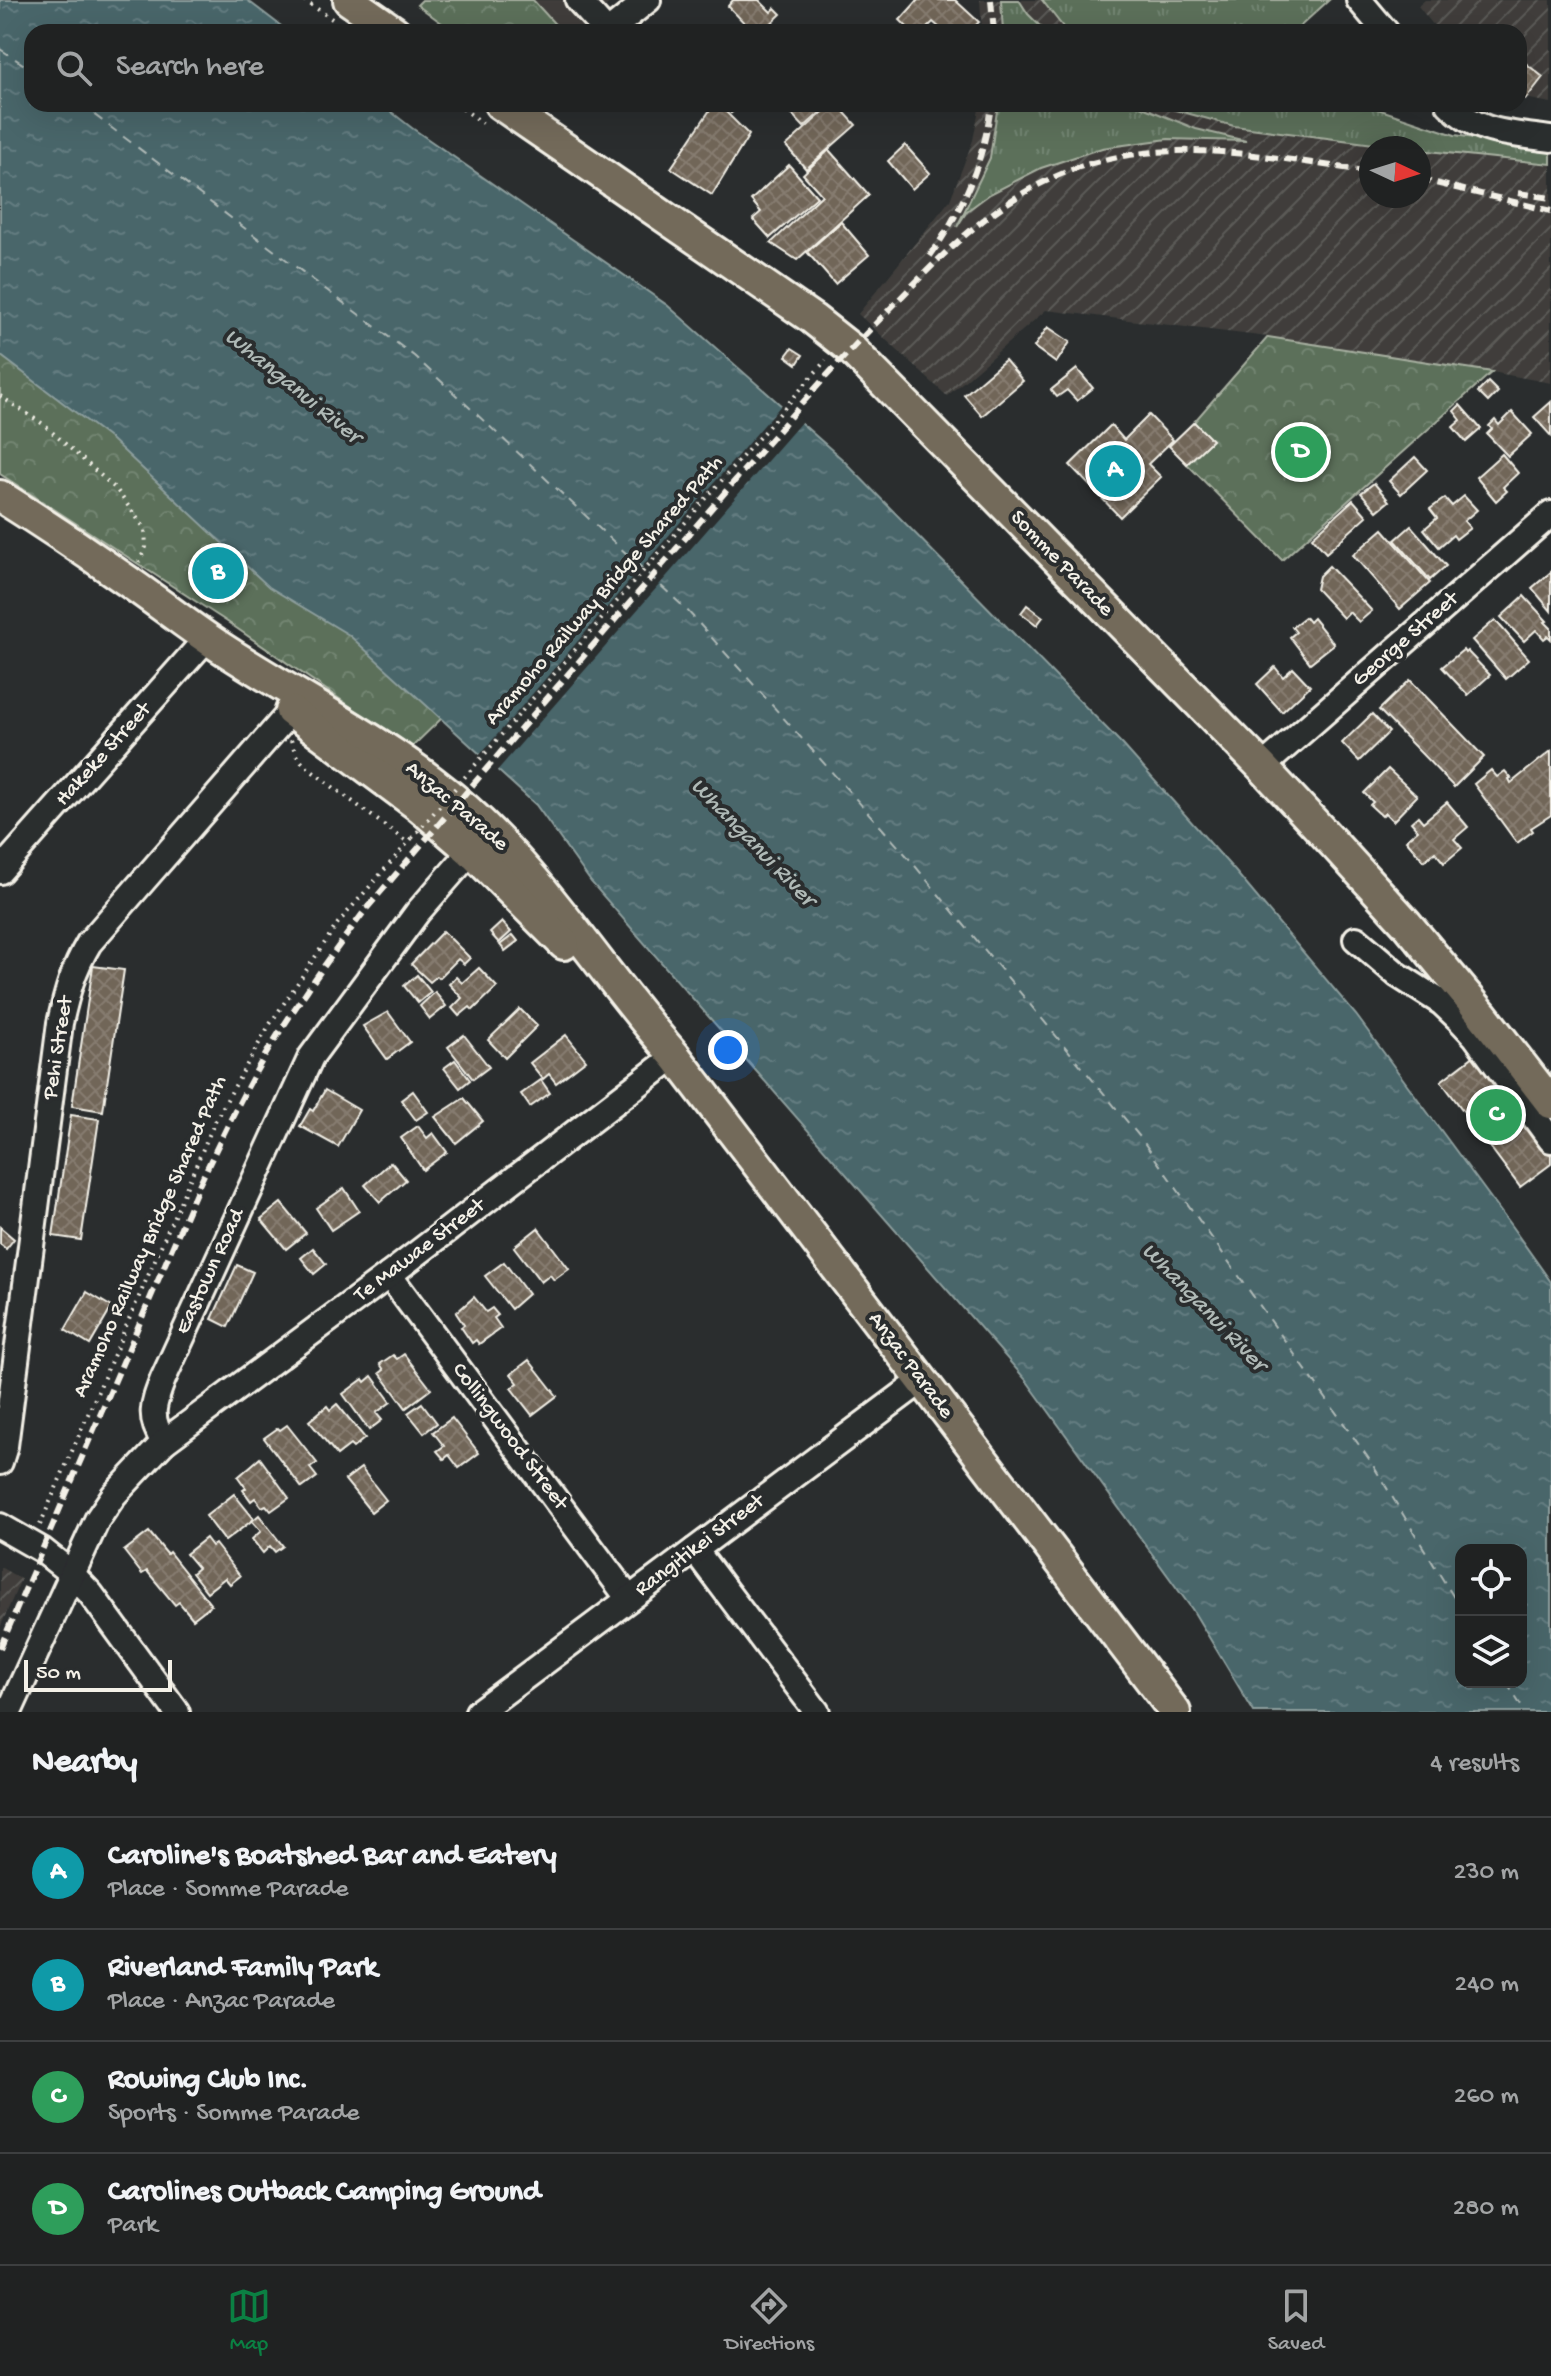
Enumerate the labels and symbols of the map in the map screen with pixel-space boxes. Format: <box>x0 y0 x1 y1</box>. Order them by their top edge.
north arrow <box>1359 136 1431 208</box>
water label: Whanganui River <box>218 323 370 454</box>
pin: D <box>1275 422 1327 482</box>
pin: A <box>1089 441 1141 501</box>
street label: Aramoho Railway Bridge Shared Path <box>481 450 730 731</box>
street label: Somme Parade <box>1004 505 1119 623</box>
pin: B <box>192 543 244 603</box>
street label: George Street <box>1348 586 1466 693</box>
street label: Hakeke Street <box>51 696 159 812</box>
street label: Anzac Parade <box>399 756 513 858</box>
water label: Whanganui River <box>683 773 824 917</box>
street label: Pehi Street <box>38 993 80 1102</box>
your location <box>708 1030 748 1070</box>
street label: Aramoho Railway Bridge Shared Path <box>68 1072 234 1402</box>
pin: C <box>1470 1085 1522 1145</box>
street label: Te Mawae Street <box>348 1192 492 1310</box>
street label: Eastown Road <box>171 1203 252 1339</box>
water label: Whanganui River <box>1134 1238 1275 1382</box>
street label: Anzac Parade <box>862 1308 959 1425</box>
street label: Collingwood Street <box>445 1358 574 1517</box>
street label: Rangitikei Street <box>630 1488 771 1603</box>
scale bar <box>24 1656 172 1692</box>

